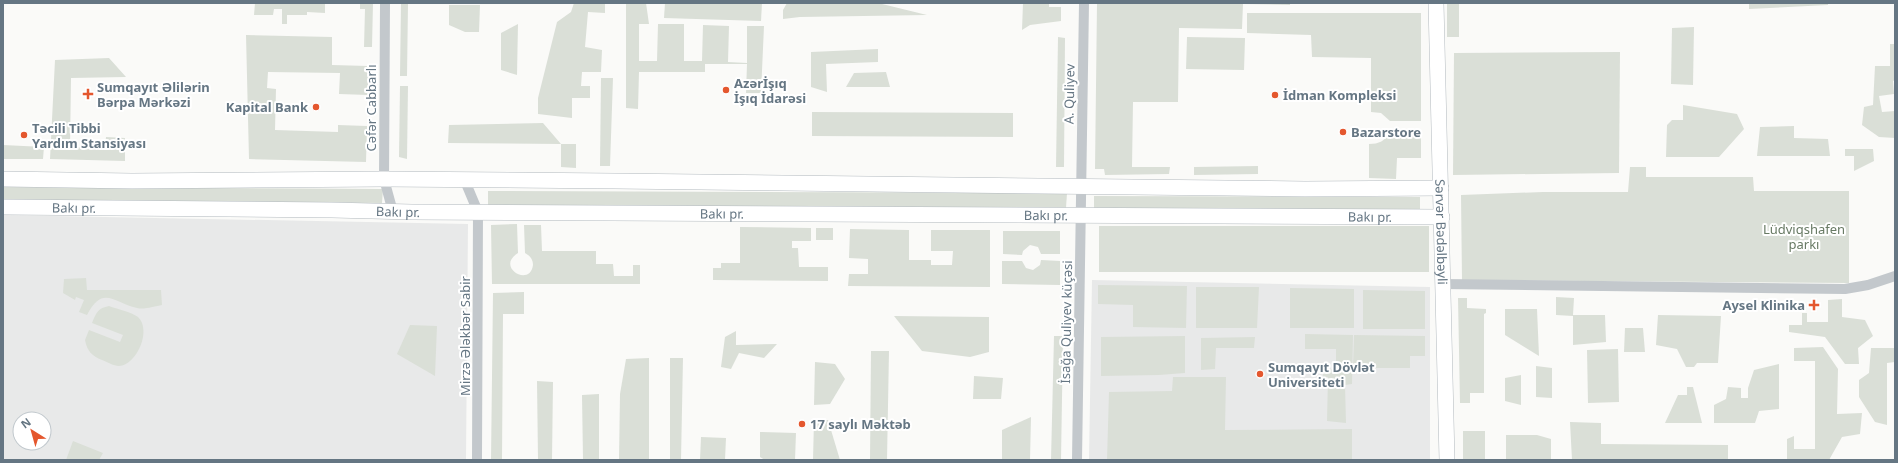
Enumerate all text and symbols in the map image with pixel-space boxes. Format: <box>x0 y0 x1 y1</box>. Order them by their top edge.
street label: A. Quliyev <box>1059 63 1079 124</box>
street label: Cəfər Cabbarlı <box>362 65 380 151</box>
place label: Azərİşıq İşıq İdarəsi <box>734 74 806 107</box>
place label: Sumqayıt Əlilərin Bərpa Mərkəzi <box>97 78 210 111</box>
marker: Azərİşıq İşıq İdarəsi <box>721 85 731 95</box>
place label: İdman Kompleksi <box>1283 86 1396 104</box>
marker: Sumqayıt Əlilərin Bərpa Mərkəzi <box>82 88 94 100</box>
marker: İdman Kompleksi <box>1270 90 1280 100</box>
place label: Kapital Bank <box>226 98 309 116</box>
marker: Kapital Bank <box>311 102 321 112</box>
place label: Təcili Tibbi Yardım Stansiyası <box>32 119 146 152</box>
place label: Bazarstore <box>1351 123 1421 141</box>
marker: Bazarstore <box>1338 127 1348 137</box>
marker: Təcili Tibbi Yardım Stansiyası <box>19 130 29 140</box>
street label: Sərvər Bədəlbəyli <box>1431 179 1452 285</box>
street label: Bakı pr. <box>52 198 96 217</box>
street label: Bakı pr. <box>376 202 420 221</box>
street label: Bakı pr. <box>700 204 744 223</box>
street label: Bakı pr. <box>1024 206 1068 224</box>
street label: Bakı pr. <box>1348 208 1392 226</box>
park label: Lüdviqshafen parkı <box>1763 220 1845 253</box>
street label: İsağa Quliyev küçəsi <box>1056 260 1076 384</box>
street label: Mirzə Ələkbər Sabir <box>456 275 474 396</box>
place label: Aysel Klinika <box>1722 296 1805 314</box>
marker: Aysel Klinika <box>1808 299 1820 311</box>
place label: Sumqayıt Dövlət Universiteti <box>1268 358 1375 391</box>
marker: Sumqayıt Dövlət Universiteti <box>1255 369 1265 379</box>
north arrow <box>12 411 52 451</box>
text: N <box>18 414 34 431</box>
place label: 17 saylı Məktəb <box>810 415 911 433</box>
marker: 17 saylı Məktəb <box>797 419 807 429</box>

